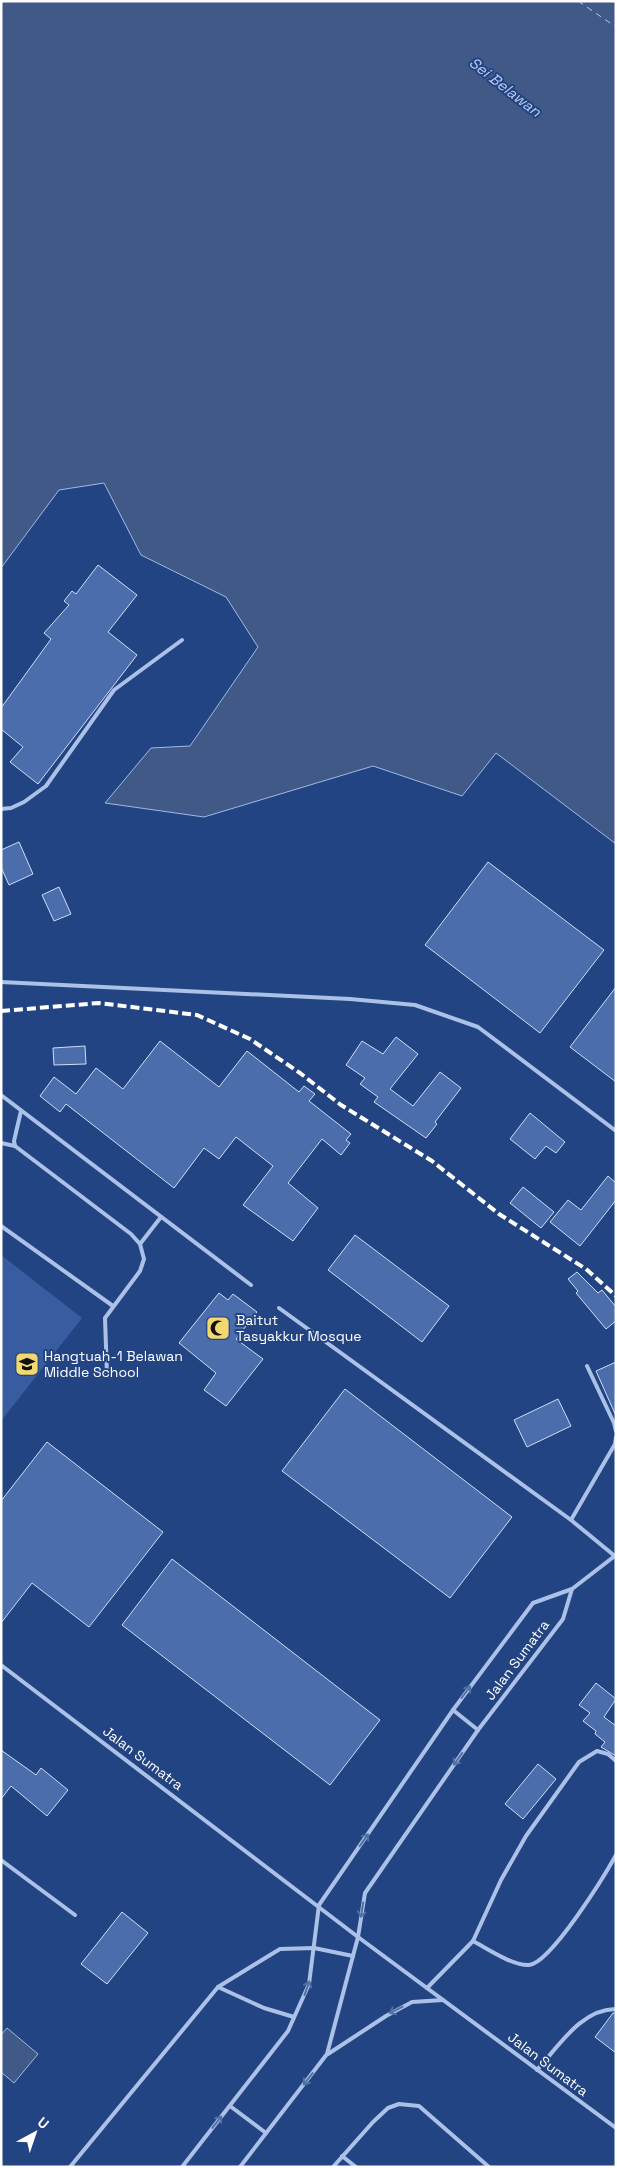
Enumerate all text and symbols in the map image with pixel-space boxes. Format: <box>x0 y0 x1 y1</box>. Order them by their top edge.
water label: Sei Belawan <box>465 53 546 121</box>
place label: Baitut Tasyakkur Mosque <box>236 1311 362 1345</box>
mosque icon: Baitut Tasyakkur Mosque <box>205 1315 231 1341</box>
place label: Hangtuah-1 Belawan Middle School <box>44 1347 183 1381</box>
school or university icon: Hangtuah-1 Belawan Middle School <box>14 1351 40 1377</box>
street label: Jalan Sumatra <box>481 1616 553 1704</box>
one-way arrow <box>461 1686 472 1699</box>
street label: Jalan Sumatra <box>99 1722 187 1794</box>
one-way arrow <box>453 1752 463 1766</box>
one-way arrow <box>359 1833 369 1847</box>
one-way arrow <box>357 1901 367 1917</box>
one-way arrow <box>303 1980 312 1996</box>
one-way arrow <box>389 2005 404 2015</box>
street label: Jalan Sumatra <box>504 2028 592 2100</box>
one-way arrow <box>303 2072 313 2086</box>
north arrow <box>10 2108 60 2158</box>
text: U <box>34 2113 53 2133</box>
one-way arrow <box>212 2116 223 2129</box>

